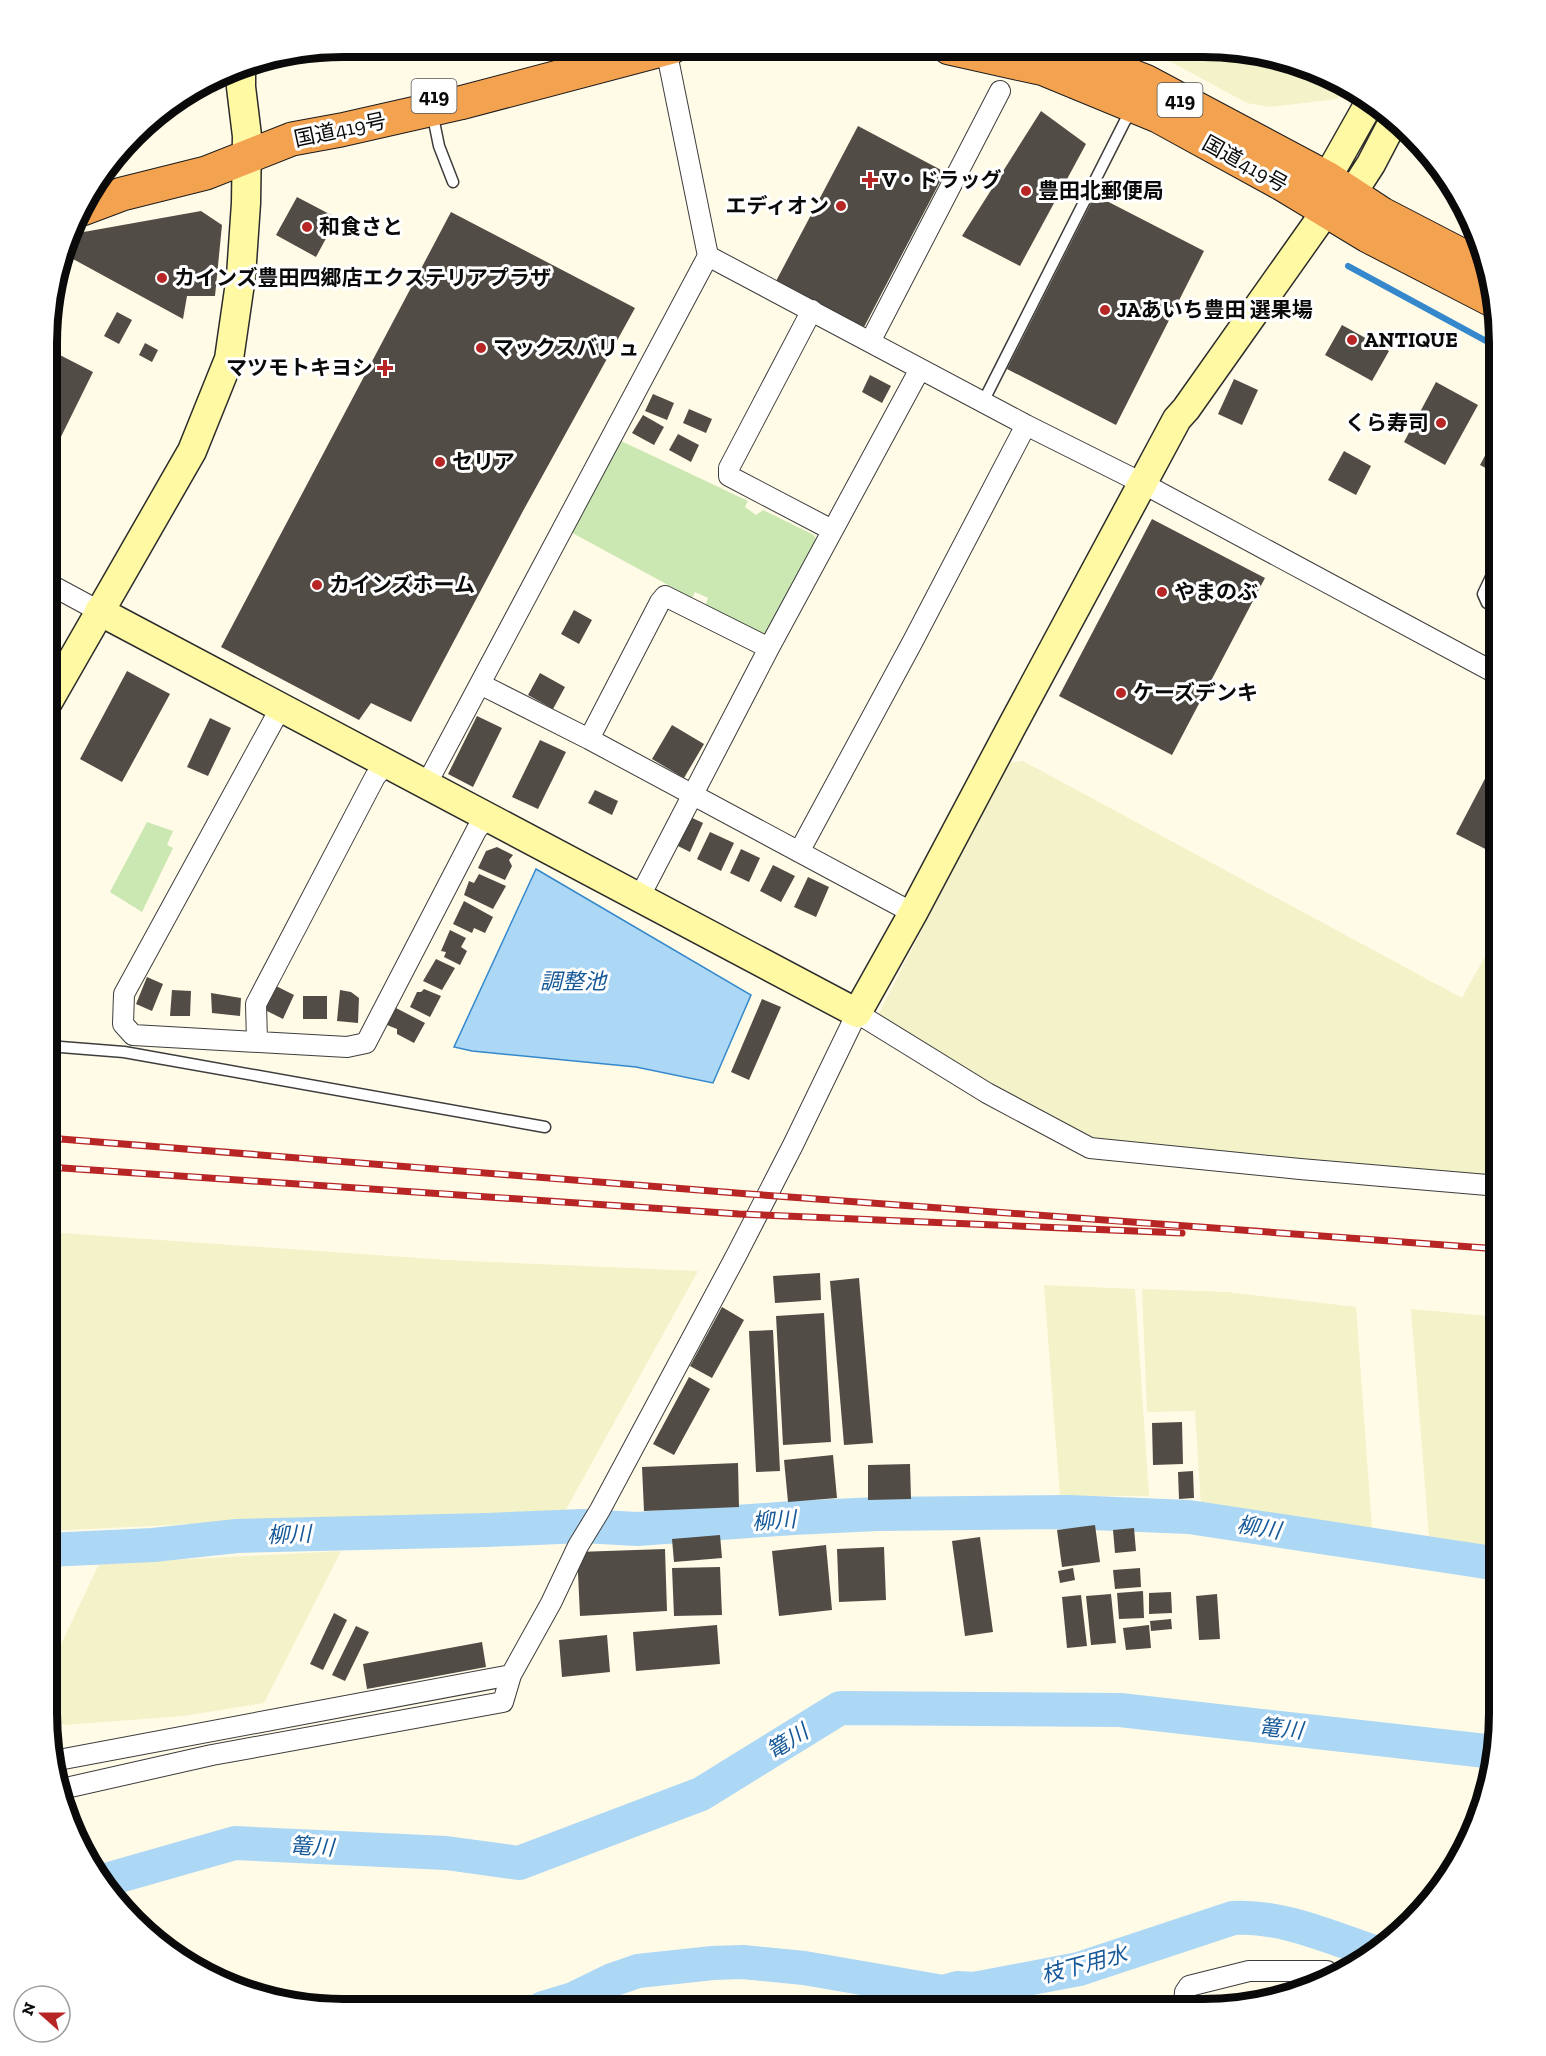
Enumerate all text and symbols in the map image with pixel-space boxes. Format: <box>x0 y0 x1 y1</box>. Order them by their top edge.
road number: 419 <box>412 79 456 113</box>
road number: 419 <box>1158 83 1202 117</box>
street label: 国道419号 <box>292 108 388 151</box>
street label: 国道419号 <box>1198 130 1292 197</box>
place label: V・ドラッグ <box>882 167 1001 192</box>
marker: V・ドラッグ <box>863 173 877 187</box>
place label: 豊田北郵便局 <box>1038 178 1164 203</box>
marker: 豊田北郵便局 <box>1019 184 1033 198</box>
place label: エディオン <box>725 193 829 218</box>
marker: エディオン <box>834 199 848 213</box>
place label: 和食さと <box>319 214 403 239</box>
marker: 和食さと <box>300 220 314 234</box>
place label: カインズ豊田四郷店エクステリアプラザ <box>174 265 551 290</box>
marker: カインズ豊田四郷店エクステリアプラザ <box>155 271 169 285</box>
place label: JAあいち豊田 選果場 <box>1117 297 1313 322</box>
marker: JAあいち豊田 選果場 <box>1098 303 1112 317</box>
place label: ANTIQUE <box>1364 327 1458 352</box>
marker: ANTIQUE <box>1345 333 1359 347</box>
place label: マックスバリュ <box>493 335 639 360</box>
marker: マックスバリュ <box>474 341 488 355</box>
place label: マツモトキヨシ <box>226 355 373 380</box>
marker: マツモトキヨシ <box>378 361 392 375</box>
place label: くら寿司 <box>1345 410 1429 435</box>
marker: くら寿司 <box>1434 416 1448 430</box>
place label: セリア <box>452 449 515 474</box>
marker: セリア <box>433 455 447 469</box>
place label: カインズホーム <box>329 572 475 597</box>
marker: カインズホーム <box>310 578 324 592</box>
place label: やまのぶ <box>1174 579 1258 604</box>
marker: やまのぶ <box>1155 585 1169 599</box>
place label: ケーズデンキ <box>1133 680 1258 705</box>
marker: ケーズデンキ <box>1114 686 1128 700</box>
water label: 調整池 <box>540 968 608 995</box>
water label: 柳川 <box>751 1505 799 1536</box>
water label: 柳川 <box>1235 1511 1285 1545</box>
water label: 柳川 <box>267 1520 313 1549</box>
water label: 篭川 <box>1258 1713 1306 1744</box>
water label: 篭川 <box>761 1717 815 1765</box>
water label: 篭川 <box>289 1832 337 1861</box>
water label: 枝下用水 <box>1038 1940 1132 1989</box>
north arrow <box>12 1984 72 2044</box>
text: N <box>17 2000 40 2018</box>

